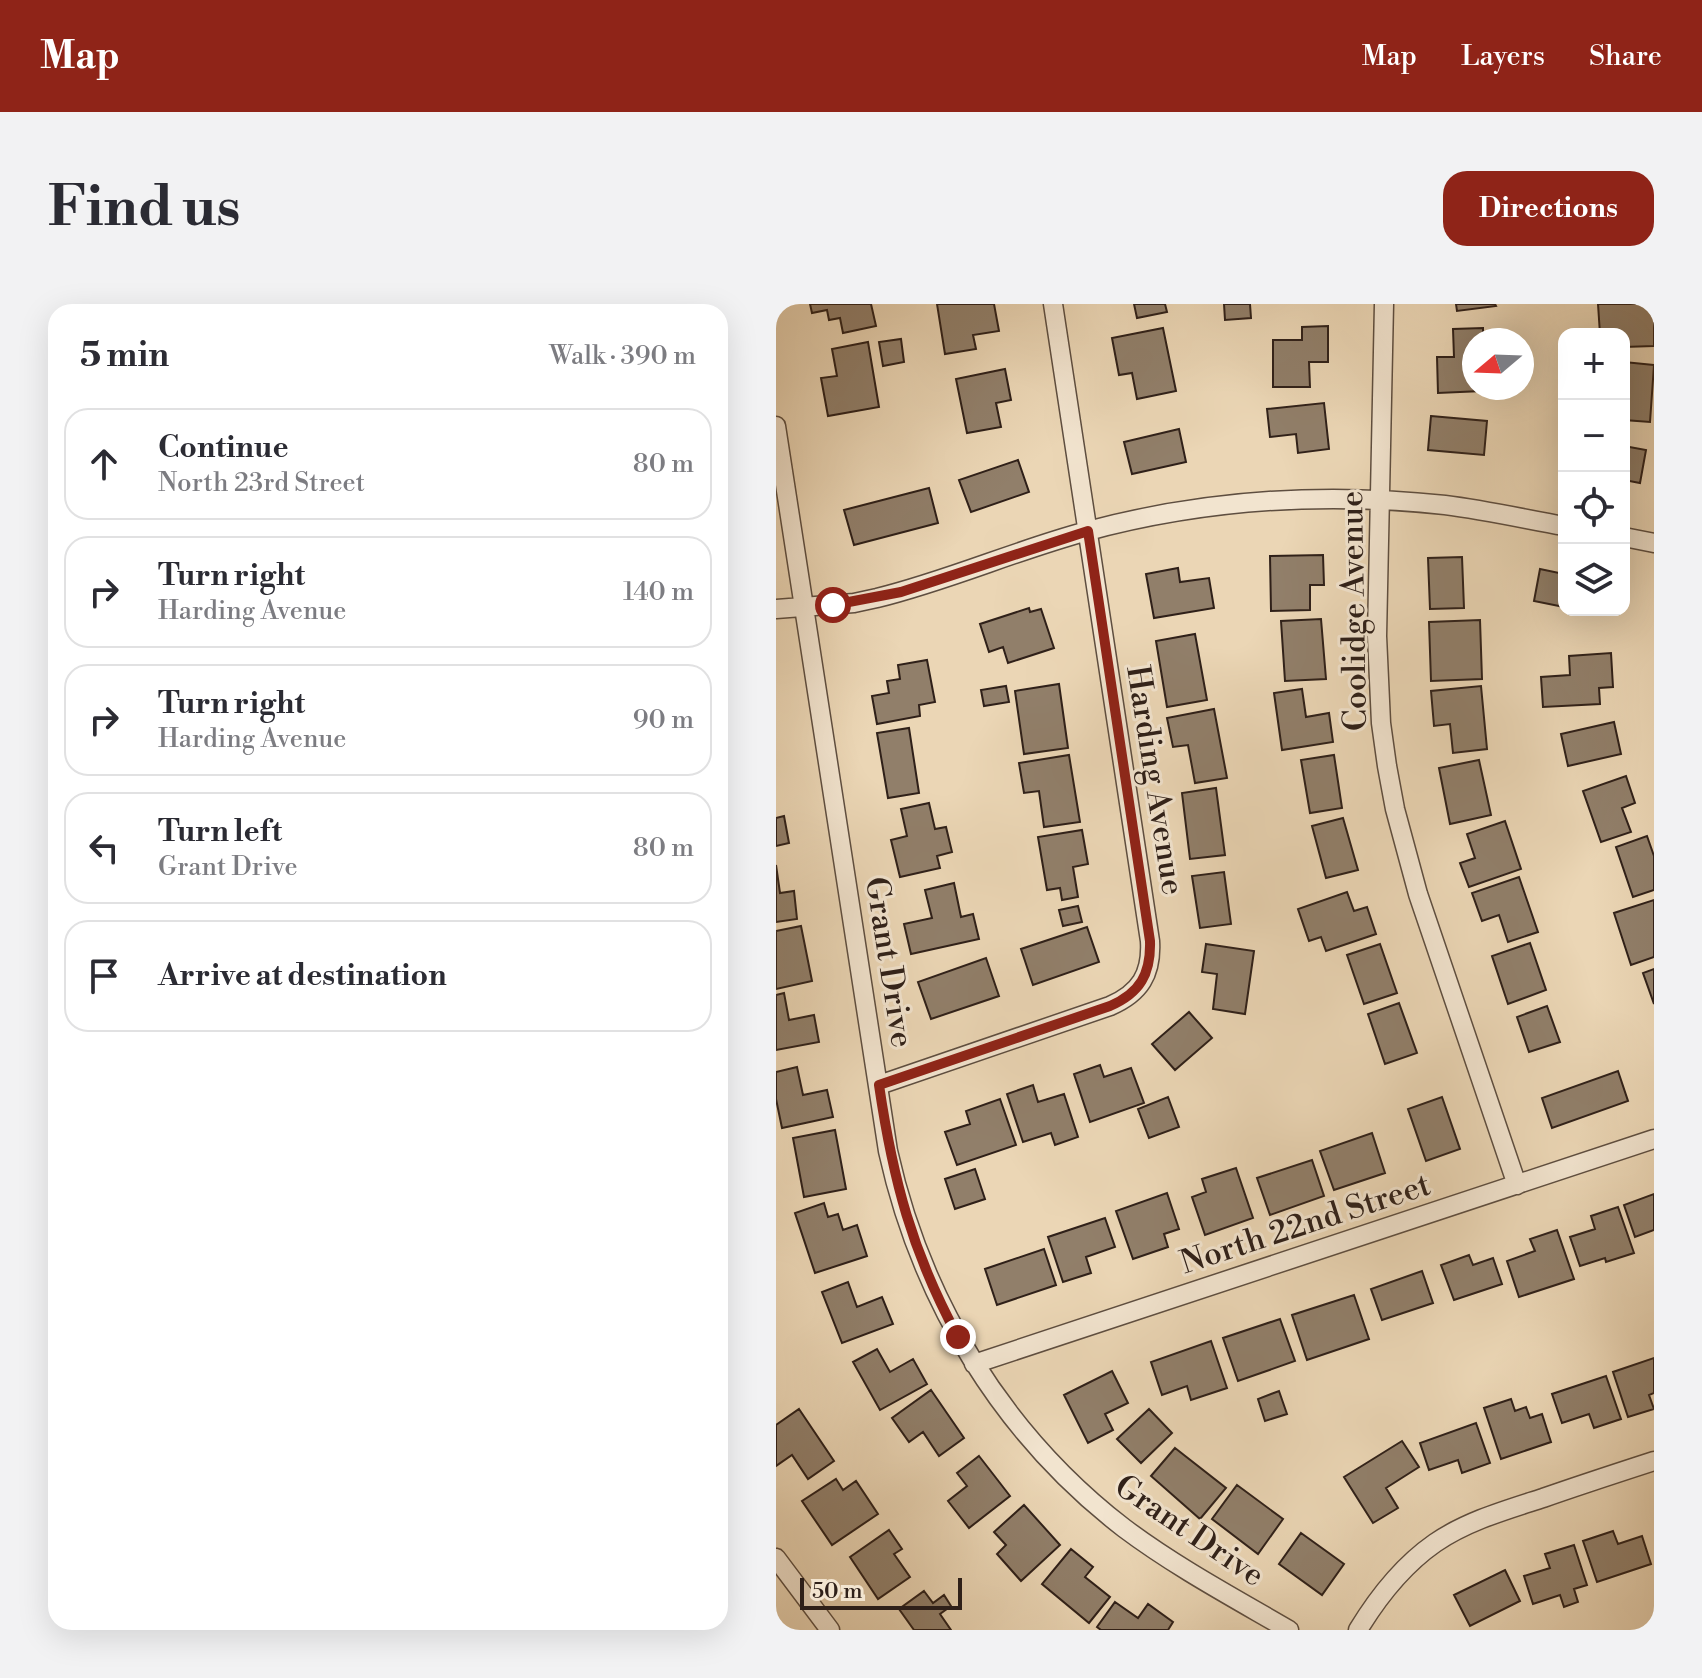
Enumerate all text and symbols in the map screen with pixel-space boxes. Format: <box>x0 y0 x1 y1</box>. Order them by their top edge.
text: Map <box>40 33 120 80</box>
text: Map <box>1362 39 1417 74</box>
text: Layers <box>1461 39 1545 74</box>
text: Share <box>1589 39 1662 74</box>
button: Directions <box>1443 171 1654 246</box>
text: Find us <box>48 173 241 243</box>
north arrow <box>1462 328 1534 400</box>
map controls <box>1558 328 1630 616</box>
button: + <box>1558 328 1630 400</box>
text: 5 min <box>80 335 169 377</box>
text: Walk · 390 m <box>549 340 696 372</box>
button: − <box>1558 400 1630 472</box>
text: Continue <box>158 429 289 467</box>
icon: ahead <box>82 442 126 486</box>
text: 80 m <box>633 448 694 480</box>
text: North 23rd Street <box>158 467 365 499</box>
button: locate <box>1558 472 1630 544</box>
street label: Coolidge Avenue <box>1332 490 1376 732</box>
button: layers <box>1558 544 1630 616</box>
text: Turn right <box>158 557 305 595</box>
icon: right <box>82 570 126 614</box>
text: 140 m <box>623 576 694 608</box>
route start <box>815 587 851 623</box>
text: Harding Avenue <box>158 595 346 627</box>
street label: Harding Avenue <box>1117 663 1193 898</box>
text: Turn right <box>158 685 305 723</box>
icon: right <box>82 698 126 742</box>
text: 90 m <box>633 704 694 736</box>
text: Harding Avenue <box>158 723 346 755</box>
text: Turn left <box>158 813 282 851</box>
icon: left <box>82 826 126 870</box>
text: 80 m <box>633 832 694 864</box>
text: Grant Drive <box>158 851 298 883</box>
street label: Grant Drive <box>856 874 922 1050</box>
icon: arrive <box>82 954 126 998</box>
text: Arrive at destination <box>158 957 447 995</box>
street label: North 22nd Street <box>1175 1165 1435 1283</box>
route end <box>940 1319 976 1355</box>
street label: Grant Drive <box>1107 1466 1272 1595</box>
scale bar <box>800 1574 962 1610</box>
text: 50 m <box>812 1578 863 1605</box>

